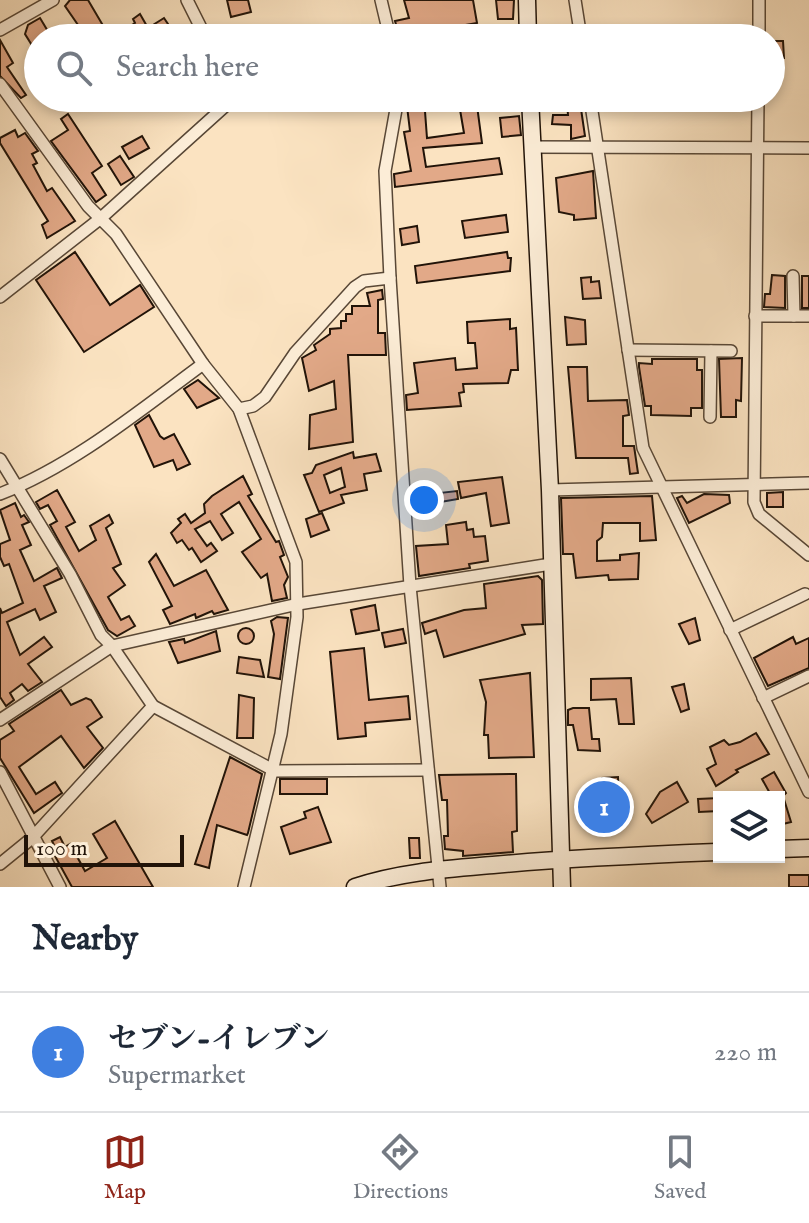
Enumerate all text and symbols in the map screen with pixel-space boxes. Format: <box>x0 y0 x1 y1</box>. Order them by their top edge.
search box <box>24 24 785 112</box>
icon: search <box>52 46 96 90</box>
text: Search here <box>116 49 259 87</box>
your location <box>404 480 444 520</box>
pin: 1 <box>578 777 630 837</box>
map controls <box>713 791 785 863</box>
button: layers <box>713 791 785 863</box>
scale bar <box>24 831 184 867</box>
text: 100 m <box>36 835 88 863</box>
text: Nearby <box>32 918 138 961</box>
text: セブン-イレブン <box>108 1021 330 1059</box>
text: 1 <box>53 1036 63 1069</box>
text: 220 m <box>714 1036 777 1069</box>
text: Supermarket <box>108 1059 246 1092</box>
tab: Map <box>103 1130 147 1206</box>
tab: Directions <box>353 1130 448 1206</box>
tab: Saved <box>654 1130 706 1206</box>

